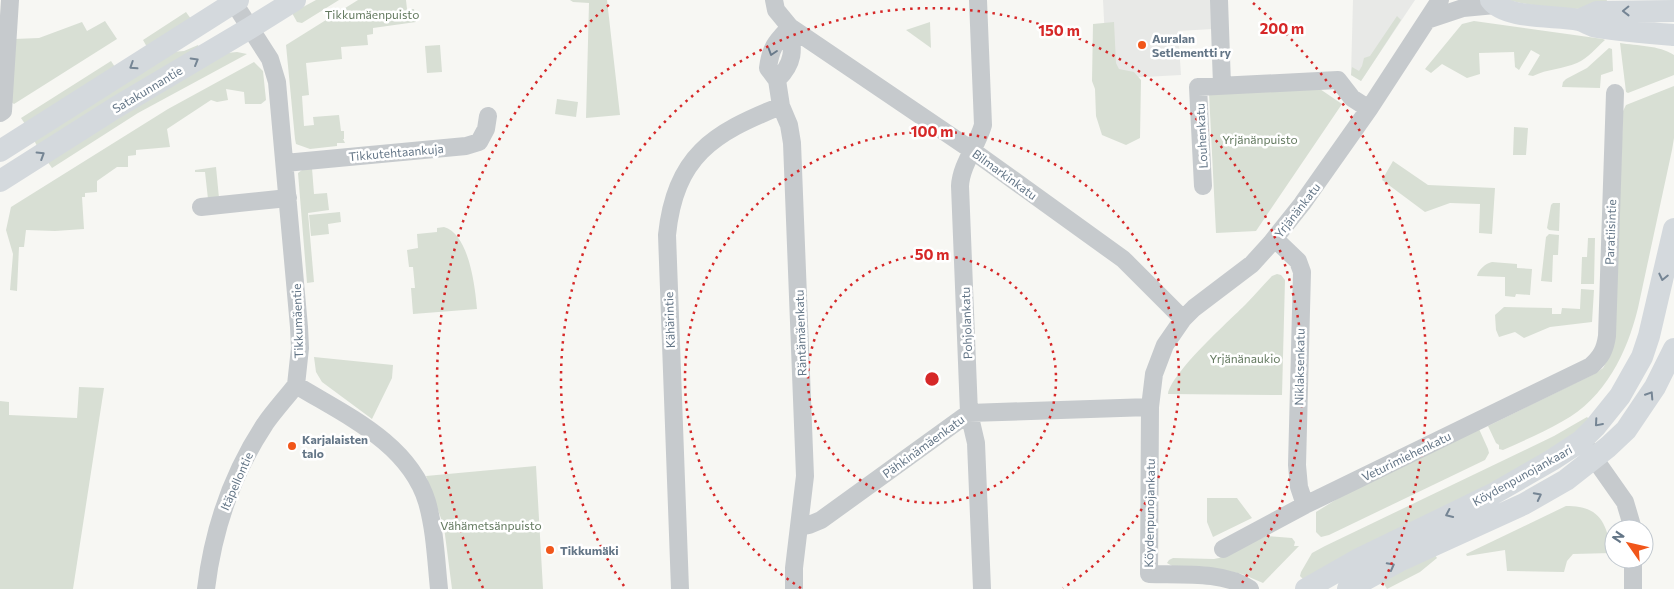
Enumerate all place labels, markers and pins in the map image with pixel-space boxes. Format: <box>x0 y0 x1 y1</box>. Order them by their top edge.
place label: Auralan Setlementti ry <box>1152 31 1232 59</box>
marker: Auralan Setlementti ry <box>1136 39 1148 51</box>
centre of rings <box>923 370 941 388</box>
place label: Karjalaisten talo <box>302 432 368 460</box>
marker: Karjalaisten talo <box>286 440 298 452</box>
place label: Tikkumäki <box>560 543 619 557</box>
marker: Tikkumäki <box>544 544 556 556</box>

